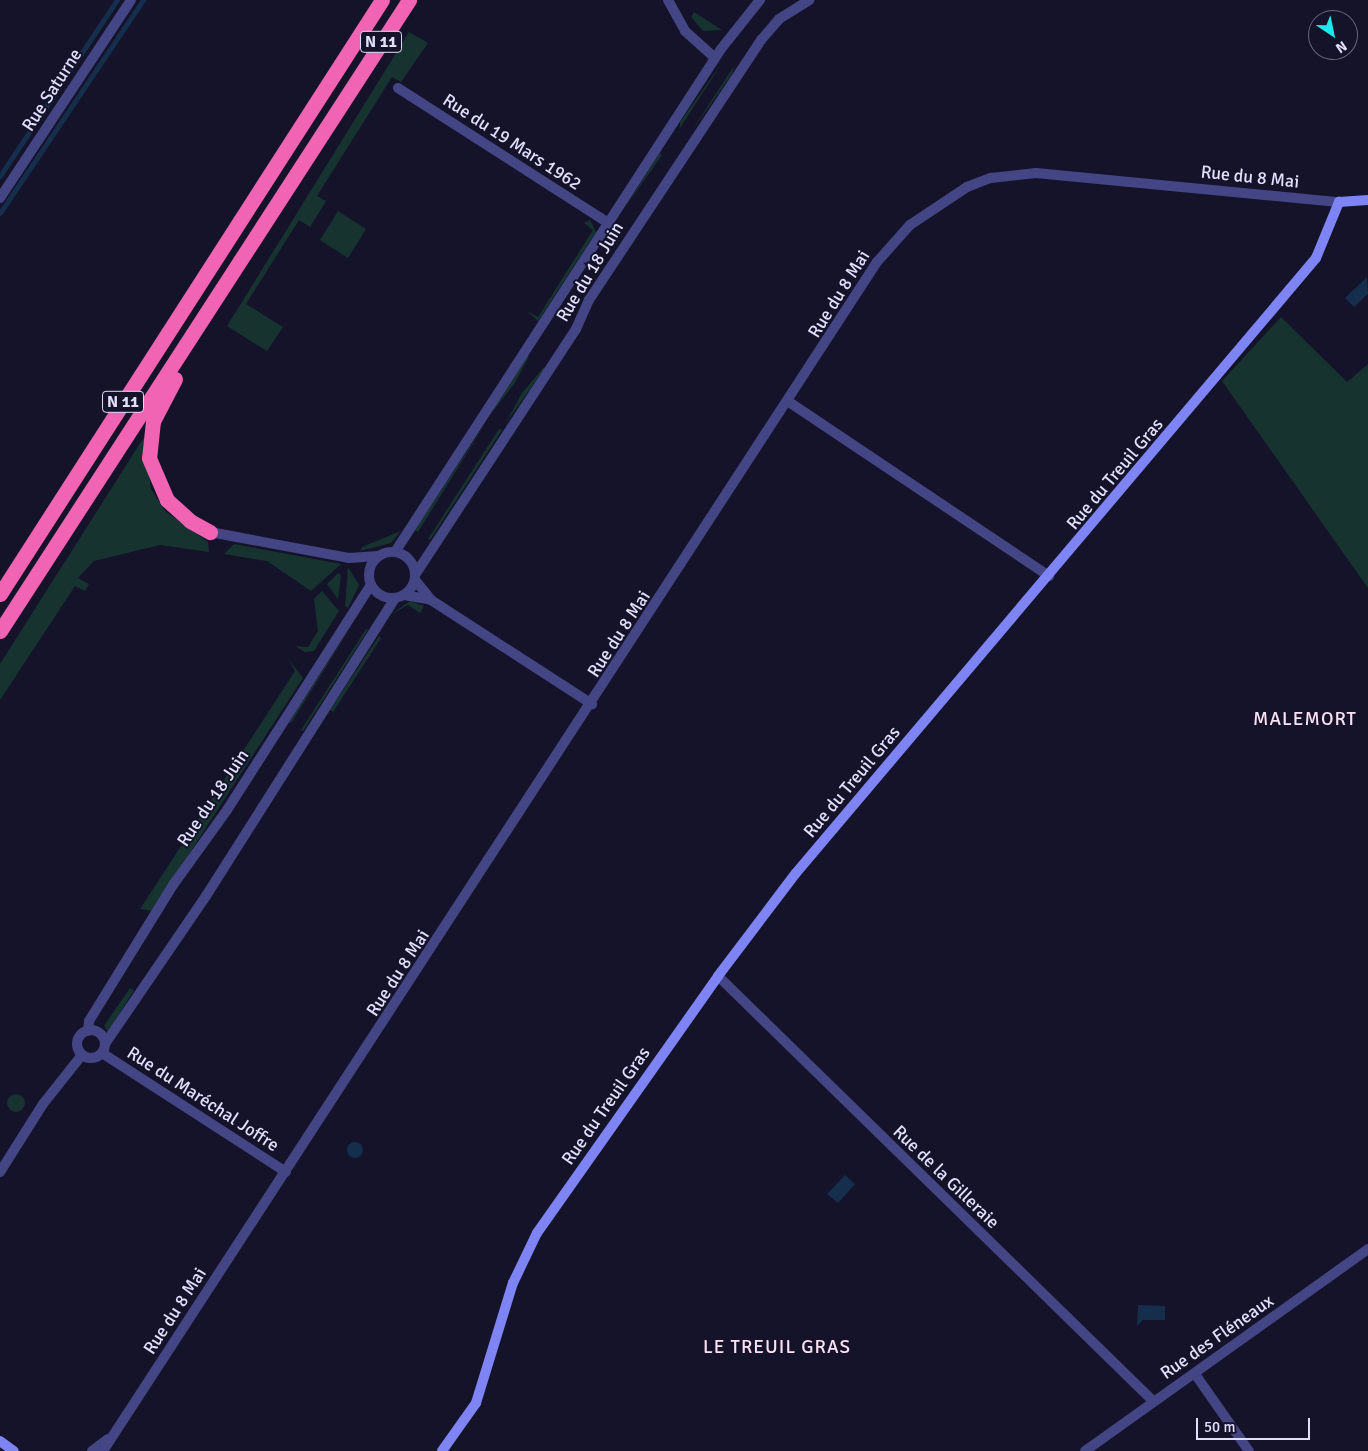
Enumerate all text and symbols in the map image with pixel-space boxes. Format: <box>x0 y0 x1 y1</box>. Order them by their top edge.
north arrow <box>1308 10 1358 60</box>
road number: N 11 <box>360 28 402 56</box>
text: N <box>1332 37 1350 57</box>
street label: Rue Saturne <box>17 45 87 135</box>
street label: Rue du 19 Mars 1962 <box>439 89 585 195</box>
street label: Rue du 8 Mai <box>1200 161 1300 193</box>
street label: Rue du 18 Juin <box>552 218 628 326</box>
street label: Rue du 8 Mai <box>804 246 874 342</box>
road number: N 11 <box>102 388 144 416</box>
street label: Rue du Treuil Gras <box>1062 414 1168 534</box>
street label: Rue du 8 Mai <box>583 587 655 681</box>
district label: MALEMORT <box>1252 709 1358 731</box>
street label: Rue du Treuil Gras <box>799 722 905 842</box>
street label: Rue du 18 Juin <box>173 745 253 851</box>
street label: Rue du 8 Mai <box>362 926 434 1020</box>
street label: Rue du Maréchal Joffre <box>123 1042 283 1156</box>
street label: Rue du Treuil Gras <box>557 1043 655 1169</box>
street label: Rue de la Gilleraie <box>888 1121 1004 1233</box>
street label: Rue du 8 Mai <box>139 1264 211 1358</box>
street label: Rue des Fléneaux <box>1156 1290 1278 1384</box>
district label: LE TREUIL GRAS <box>701 1337 853 1359</box>
scale bar <box>1198 1408 1312 1440</box>
text: 50 m <box>1204 1418 1235 1436</box>

